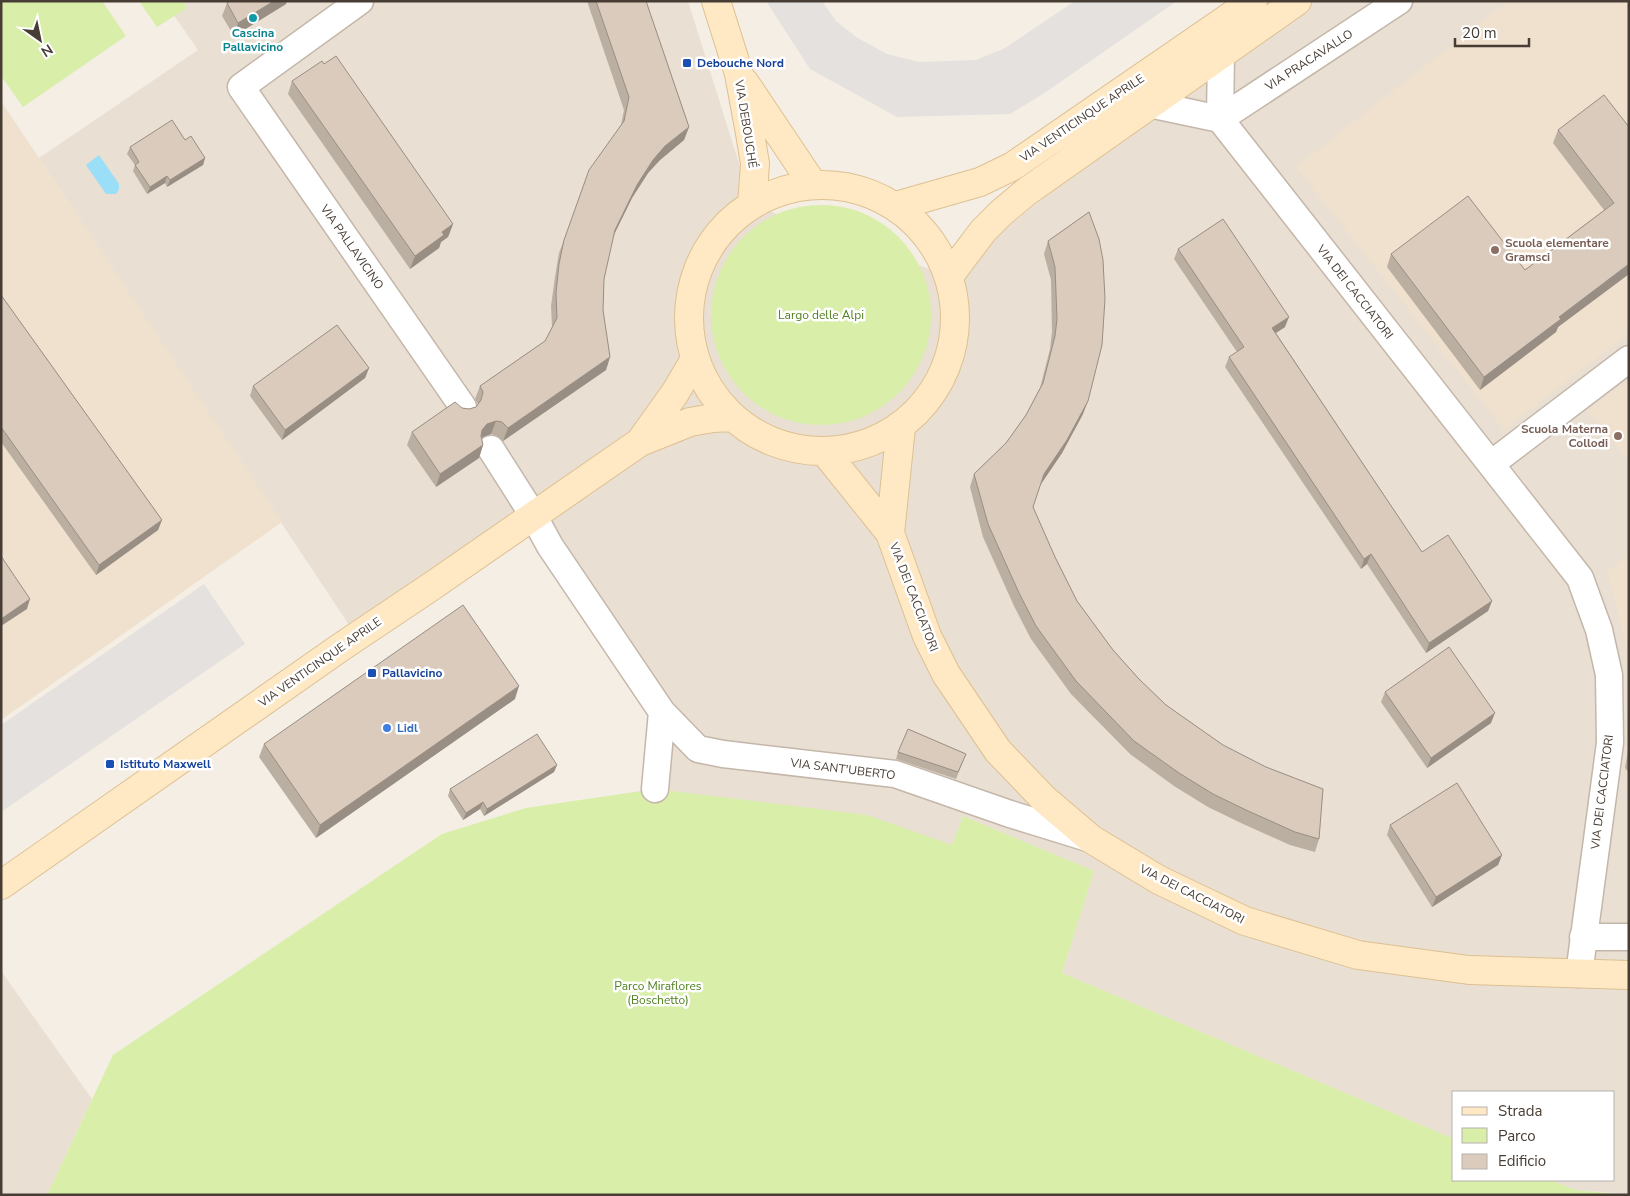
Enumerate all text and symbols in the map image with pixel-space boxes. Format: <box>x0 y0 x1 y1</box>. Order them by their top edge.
marker: Cascina Pallavicino <box>247 12 259 24</box>
north arrow <box>15 15 65 65</box>
scale bar <box>1455 15 1529 47</box>
text: 20 m <box>1462 23 1497 43</box>
place label: Cascina Pallavicino <box>223 25 283 55</box>
street label: VIA PRACAVALLO <box>1261 26 1356 95</box>
text: N <box>37 40 56 61</box>
place label: Debouche Nord <box>697 55 784 71</box>
marker: Debouche Nord <box>681 57 693 69</box>
street label: VIA VENTICINQUE APRILE <box>1016 70 1147 166</box>
street label: VIA DEBOUCHÉ <box>731 78 761 169</box>
street label: VIA PALLAVICINO <box>316 201 387 293</box>
place label: Scuola elementare Gramsci <box>1505 235 1609 265</box>
street label: VIA DEI CACCIATORI <box>1313 241 1397 342</box>
marker: Scuola elementare Gramsci <box>1489 244 1501 256</box>
park label: Largo delle Alpi <box>778 307 864 323</box>
place label: Scuola Materna Collodi <box>1521 421 1608 451</box>
marker: Scuola Materna Collodi <box>1612 430 1624 442</box>
street label: VIA DEI CACCIATORI <box>885 539 942 654</box>
street label: VIA VENTICINQUE APRILE <box>255 613 385 711</box>
place label: Pallavicino <box>382 665 442 681</box>
marker: Pallavicino <box>366 667 378 679</box>
place label: Lidl <box>397 720 418 736</box>
marker: Lidl <box>381 722 393 734</box>
street label: VIA DEI CACCIATORI <box>1587 734 1617 851</box>
street label: VIA SANT'UBERTO <box>789 755 896 783</box>
place label: Istituto Maxwell <box>120 756 211 772</box>
marker: Istituto Maxwell <box>104 758 116 770</box>
street label: VIA DEI CACCIATORI <box>1136 860 1247 927</box>
park label: Parco Miraflores (Boschetto) <box>614 978 702 1008</box>
legend <box>1452 1091 1615 1181</box>
text: Strada <box>1498 1101 1542 1121</box>
text: Parco <box>1498 1126 1536 1146</box>
text: Edificio <box>1498 1151 1546 1171</box>

